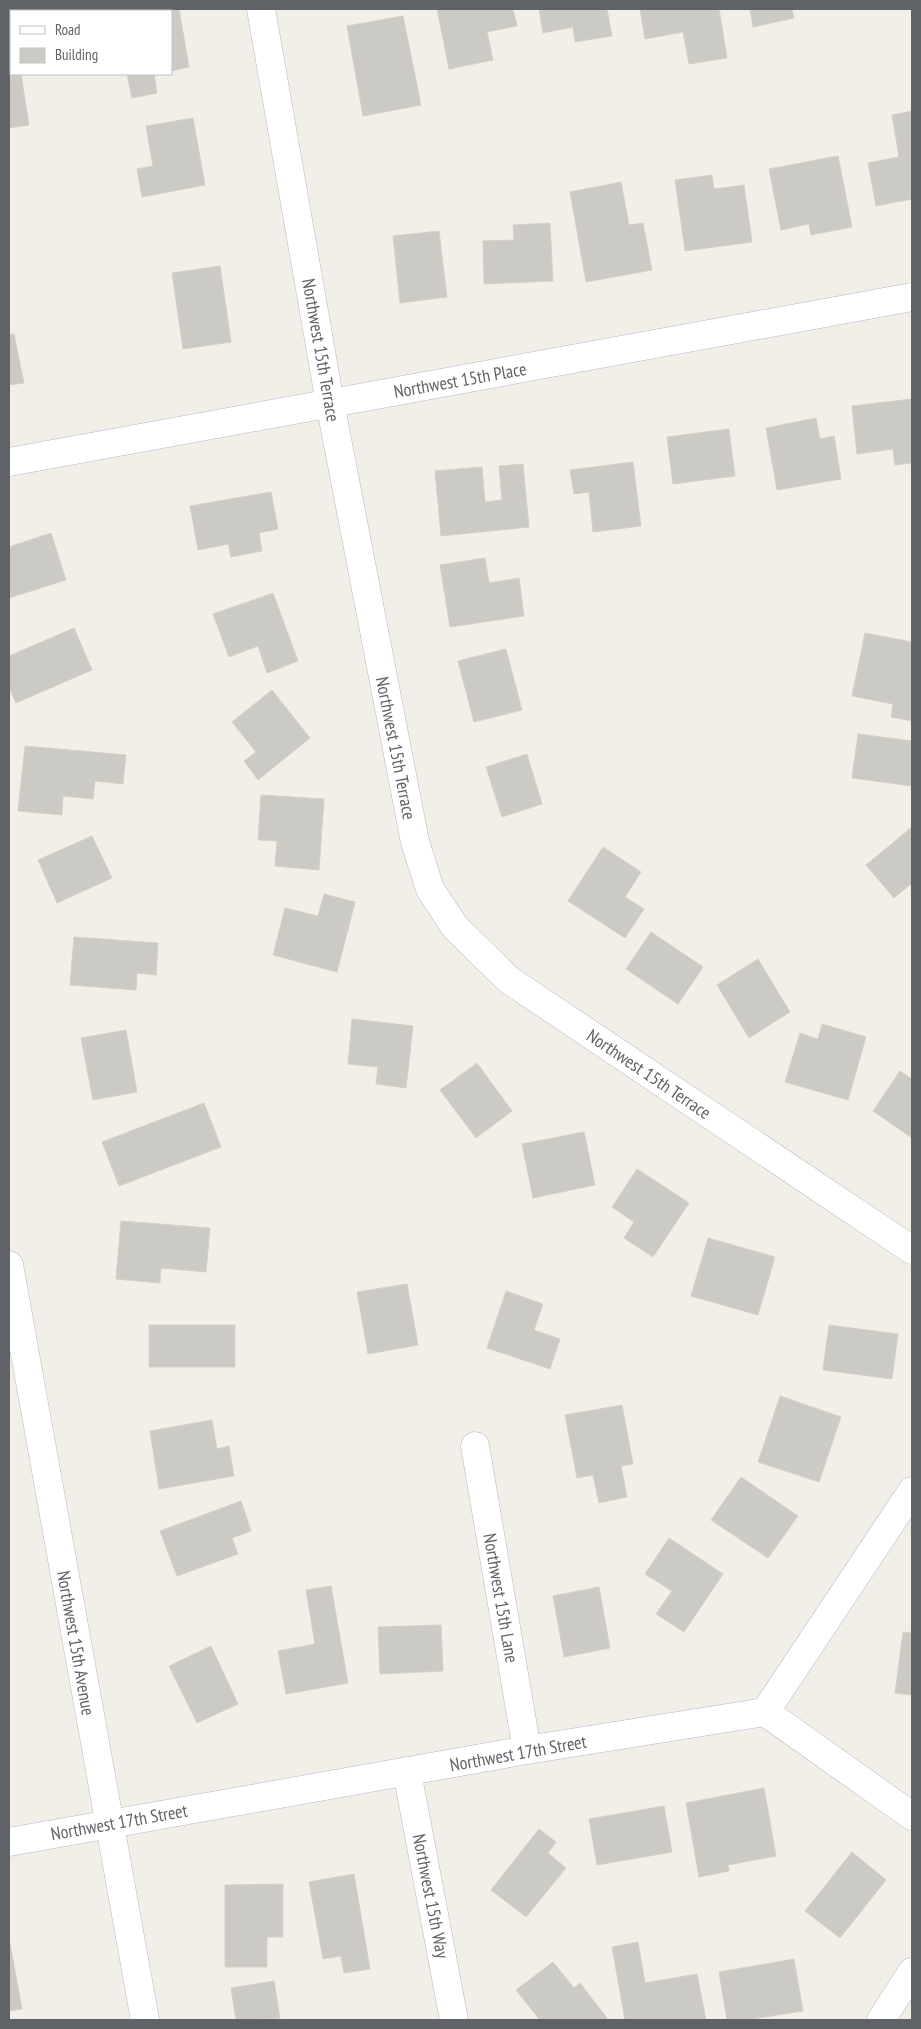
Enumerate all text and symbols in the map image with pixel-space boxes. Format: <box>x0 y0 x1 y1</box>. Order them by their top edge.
legend <box>10 10 172 75</box>
text: Road <box>55 20 81 39</box>
text: Building <box>55 45 98 64</box>
street label: Northwest 15th Terrace <box>297 277 345 423</box>
street label: Northwest 15th Place <box>392 357 528 403</box>
street label: Northwest 15th Terrace <box>371 675 421 821</box>
street label: Northwest 15th Terrace <box>582 1024 716 1124</box>
street label: Northwest 15th Lane <box>478 1531 524 1665</box>
street label: Northwest 15th Avenue <box>52 1569 100 1717</box>
street label: Northwest 17th Street <box>448 1730 588 1776</box>
street label: Northwest 17th Street <box>49 1799 189 1845</box>
street label: Northwest 15th Way <box>408 1832 454 1960</box>

